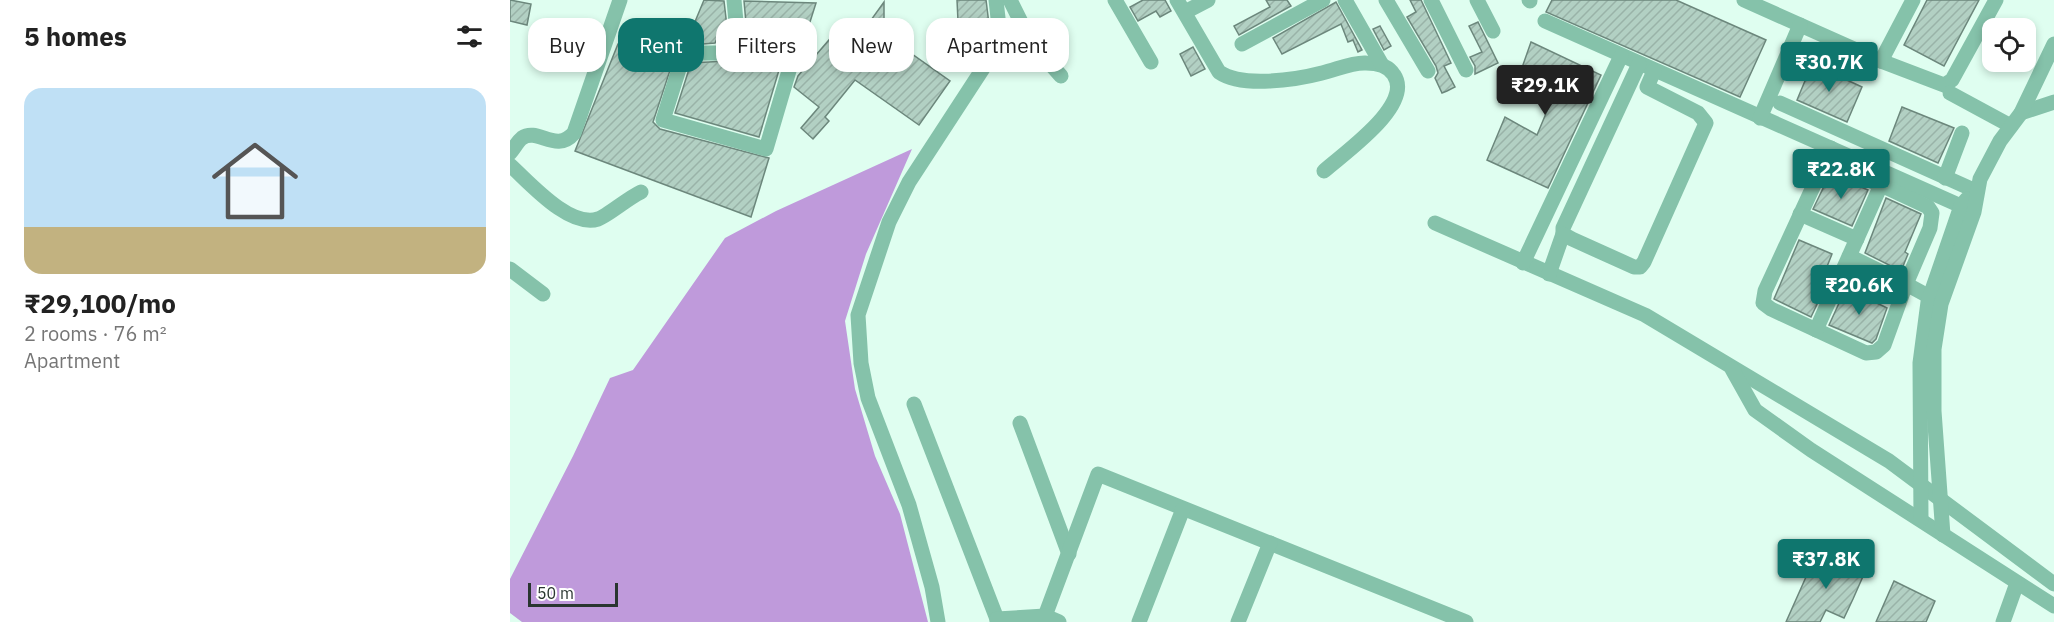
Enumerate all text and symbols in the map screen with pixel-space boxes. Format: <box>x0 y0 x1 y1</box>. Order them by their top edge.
chip: Buy <box>528 18 606 72</box>
chip: Rent <box>618 18 704 72</box>
chip: Filters <box>716 18 817 72</box>
chip: New <box>829 18 914 72</box>
chip: Apartment <box>926 18 1069 72</box>
map controls <box>1982 18 2036 72</box>
button: locate <box>1982 18 2036 72</box>
text: 5 homes <box>24 19 127 53</box>
icon: filters <box>453 20 486 53</box>
pin: ₹30.7K <box>1780 42 1878 93</box>
text: ₹30.7K <box>1795 48 1863 75</box>
pin: ₹29.1K <box>1496 65 1594 116</box>
text: ₹29.1K <box>1511 71 1579 98</box>
icon: home <box>201 127 309 235</box>
pin: ₹22.8K <box>1792 149 1890 200</box>
text: ₹22.8K <box>1807 155 1875 182</box>
pin: ₹20.6K <box>1810 265 1908 316</box>
text: ₹20.6K <box>1825 271 1893 298</box>
text: ₹29,100/mo <box>24 286 176 320</box>
text: 2 rooms · 76 m² <box>24 320 167 347</box>
text: Apartment <box>24 347 120 374</box>
pin: ₹37.8K <box>1777 539 1875 590</box>
text: ₹37.8K <box>1792 545 1860 572</box>
scale bar <box>528 580 618 608</box>
text: 50 m <box>537 583 574 603</box>

